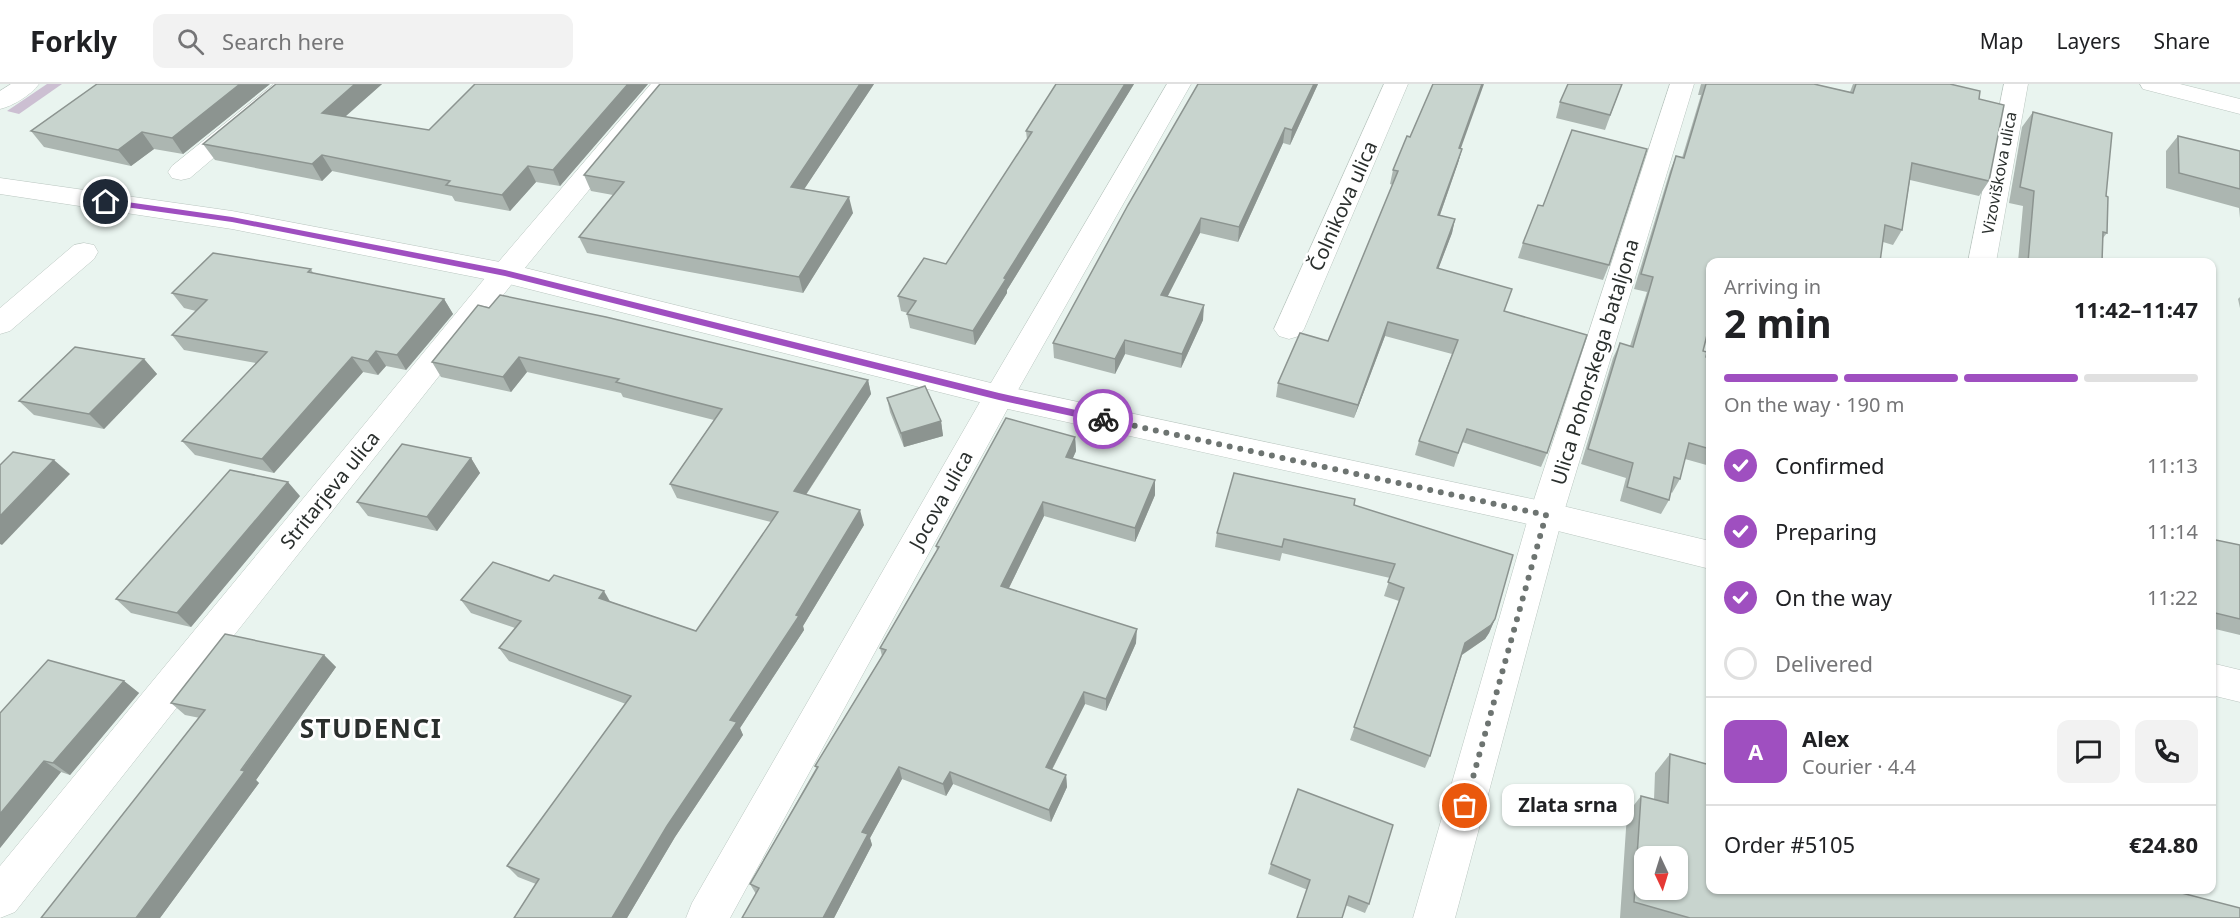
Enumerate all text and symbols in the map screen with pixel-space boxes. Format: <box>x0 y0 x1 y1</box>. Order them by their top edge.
search box <box>153 14 573 68</box>
text: Forkly <box>30 22 117 60</box>
icon: search <box>174 25 207 58</box>
text: Search here <box>222 26 345 56</box>
text: Map <box>1980 27 2024 55</box>
text: Layers <box>2057 27 2121 55</box>
text: Share <box>2154 27 2210 55</box>
street label: Vizoviškova ulica <box>1976 110 2022 236</box>
street label: Čolnikova ulica <box>1302 136 1383 275</box>
pin <box>80 176 131 227</box>
icon: home <box>89 185 122 218</box>
street label: Ulica Pohorskega bataljona <box>1544 235 1645 488</box>
text: Arriving in <box>1724 273 1821 300</box>
text: 11:42–11:47 <box>2074 294 2198 324</box>
text: 2 min <box>1724 296 1831 349</box>
courier <box>1073 389 1133 449</box>
text: On the way · 190 m <box>1724 391 1904 418</box>
icon: bike <box>1087 403 1120 436</box>
street label: Stritarjeva ulica <box>274 425 386 554</box>
street label: Jocova ulica <box>901 446 979 556</box>
icon: check <box>1724 449 1757 482</box>
text: Confirmed <box>1775 450 1885 480</box>
text: 11:13 <box>2147 452 2198 479</box>
icon: check <box>1724 515 1757 548</box>
text: Preparing <box>1775 516 1877 546</box>
text: 11:14 <box>2147 518 2198 545</box>
icon: check <box>1724 581 1757 614</box>
text: On the way <box>1775 582 1892 612</box>
text: 11:22 <box>2147 584 2198 611</box>
text: Delivered <box>1775 648 1873 678</box>
district label: STUDENCI <box>300 710 442 746</box>
button: chat <box>2057 720 2120 783</box>
button: phone <box>2135 720 2198 783</box>
text: Alex <box>1802 723 1849 753</box>
text: A <box>1748 736 1763 766</box>
text: Courier · 4.4 <box>1802 753 1916 780</box>
pin <box>1439 780 1490 831</box>
callout: Zlata srna <box>1501 785 1633 827</box>
icon: bag <box>1448 789 1481 822</box>
text: Zlata srna <box>1518 791 1618 818</box>
text: Order #5105 <box>1724 829 1855 859</box>
text: €24.80 <box>2129 829 2198 859</box>
north arrow <box>1634 846 1688 900</box>
map controls <box>1634 846 1688 900</box>

